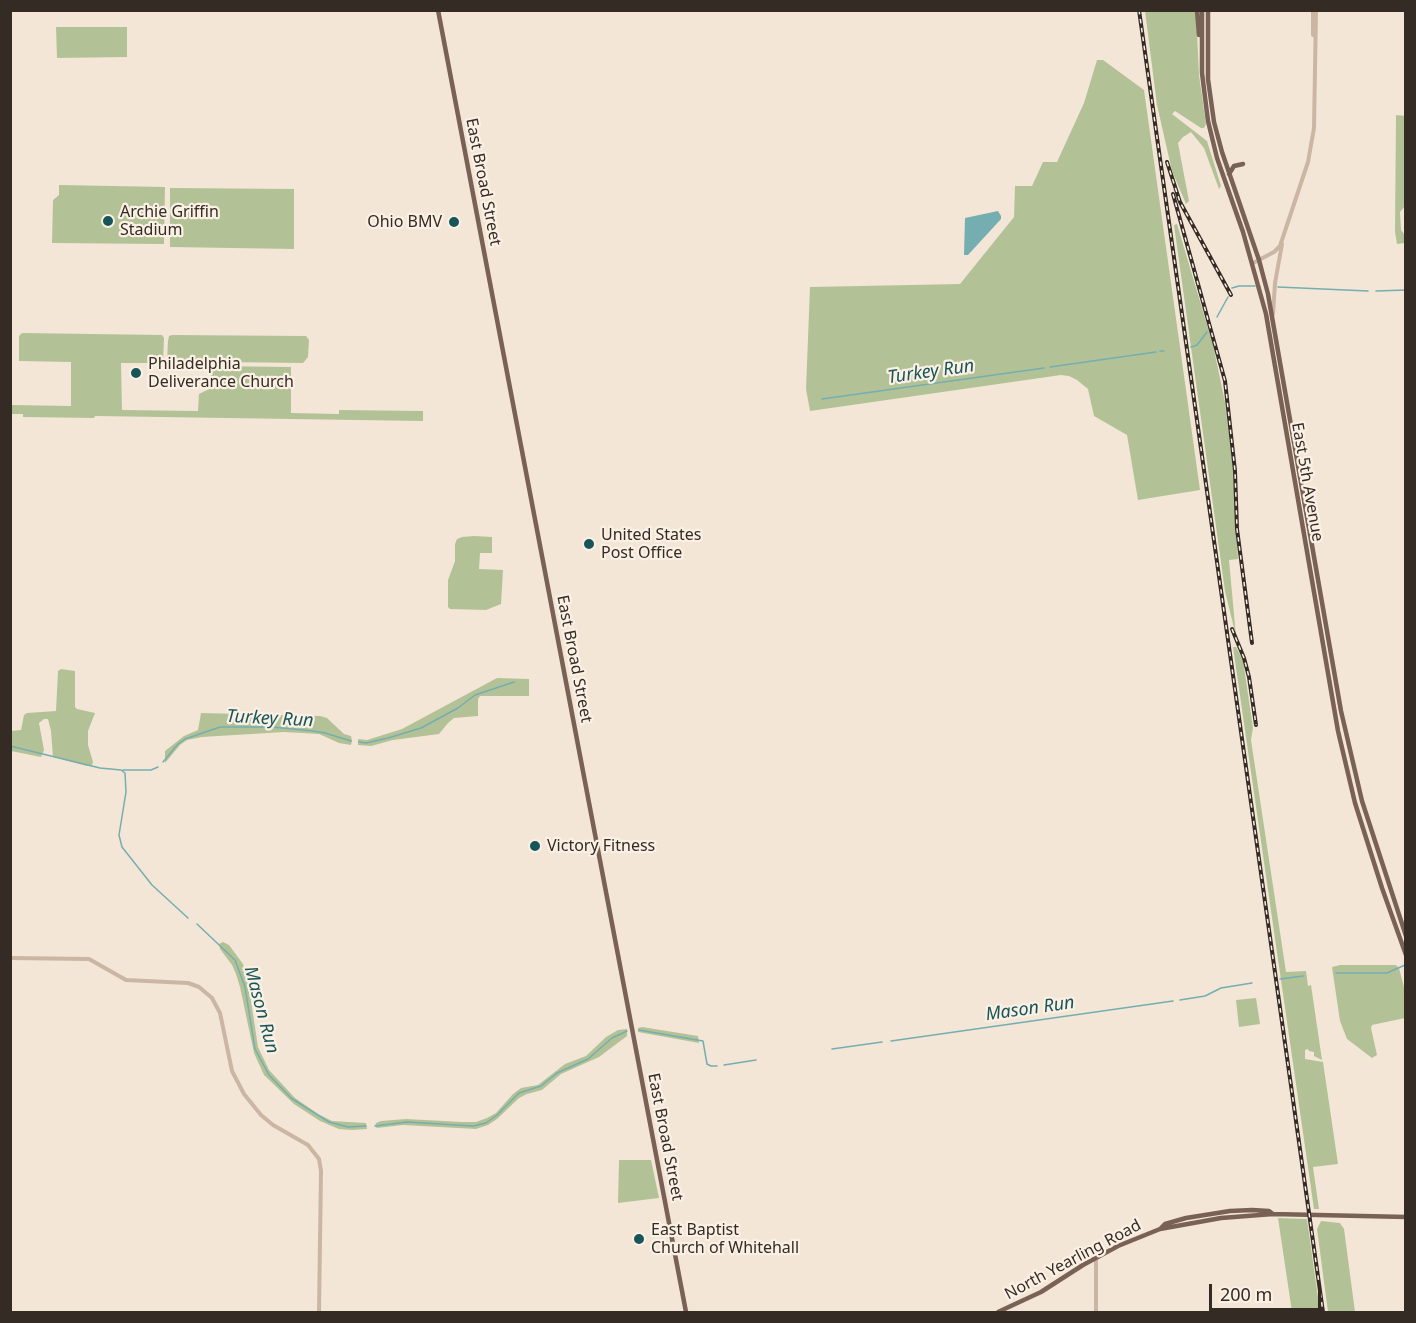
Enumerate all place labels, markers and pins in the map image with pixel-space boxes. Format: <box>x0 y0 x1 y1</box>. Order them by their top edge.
place label: Archie Griffin Stadium <box>120 202 219 240</box>
place label: Ohio BMV <box>367 212 442 232</box>
marker: Archie Griffin Stadium <box>101 214 115 228</box>
marker: Ohio BMV <box>447 215 461 229</box>
place label: Philadelphia Deliverance Church <box>148 354 294 392</box>
marker: Philadelphia Deliverance Church <box>129 366 143 380</box>
place label: United States Post Office <box>601 525 702 563</box>
marker: United States Post Office <box>582 537 596 551</box>
place label: Victory Fitness <box>547 836 655 856</box>
marker: Victory Fitness <box>528 839 542 853</box>
place label: East Baptist Church of Whitehall <box>651 1220 799 1258</box>
marker: East Baptist Church of Whitehall <box>632 1232 646 1246</box>

